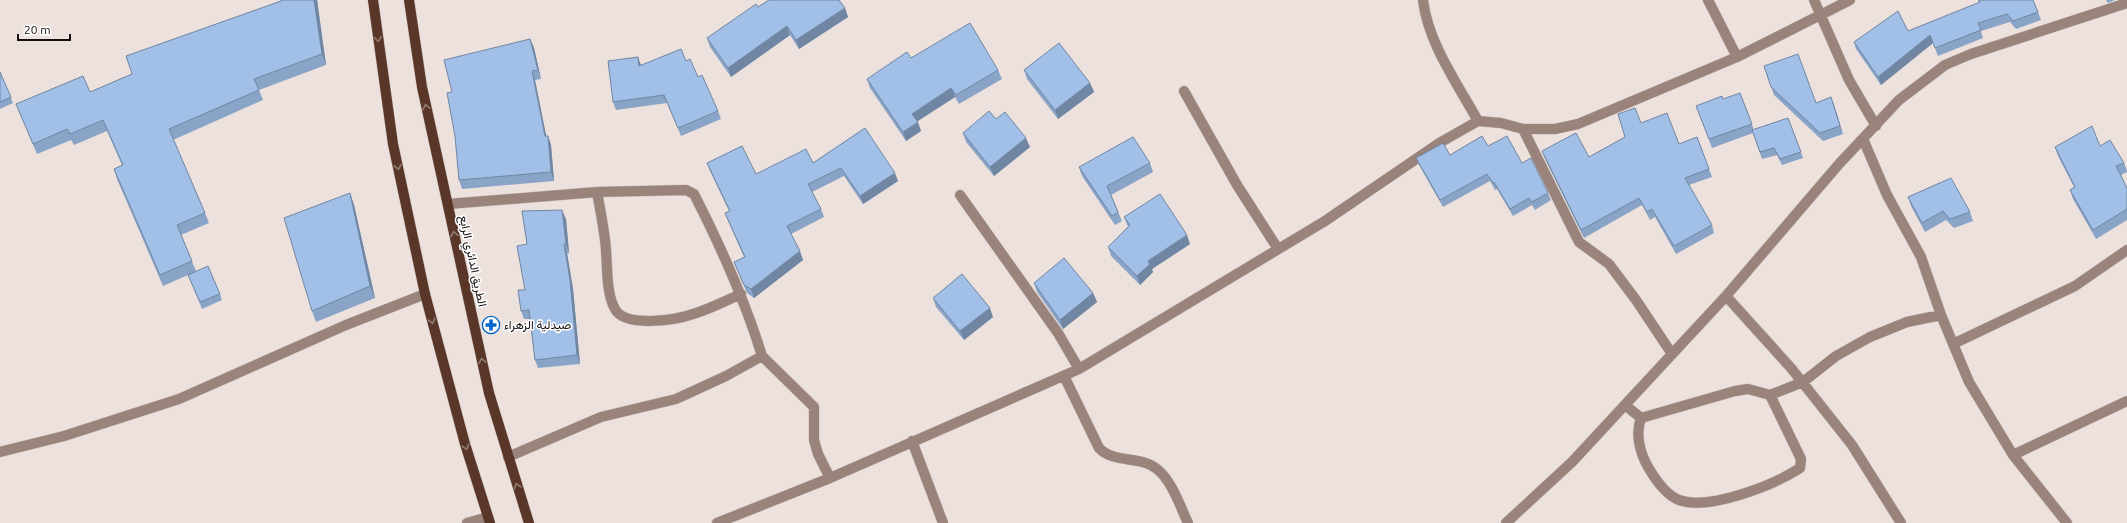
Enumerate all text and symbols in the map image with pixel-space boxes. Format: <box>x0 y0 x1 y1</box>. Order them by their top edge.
scale bar <box>18 16 70 42</box>
text: 20 m <box>24 23 51 36</box>
one-way arrow <box>374 36 383 42</box>
one-way arrow <box>423 104 431 110</box>
one-way arrow <box>394 164 402 170</box>
street label: الطريق الدائري الرابع <box>454 214 490 309</box>
one-way arrow <box>451 231 459 237</box>
pharmacy icon: صيدلية الزهراء <box>481 315 501 335</box>
one-way arrow <box>428 318 436 324</box>
place label: صيدلية الزهراء <box>504 318 571 333</box>
one-way arrow <box>478 358 486 364</box>
one-way arrow <box>461 443 470 450</box>
one-way arrow <box>513 483 522 490</box>

